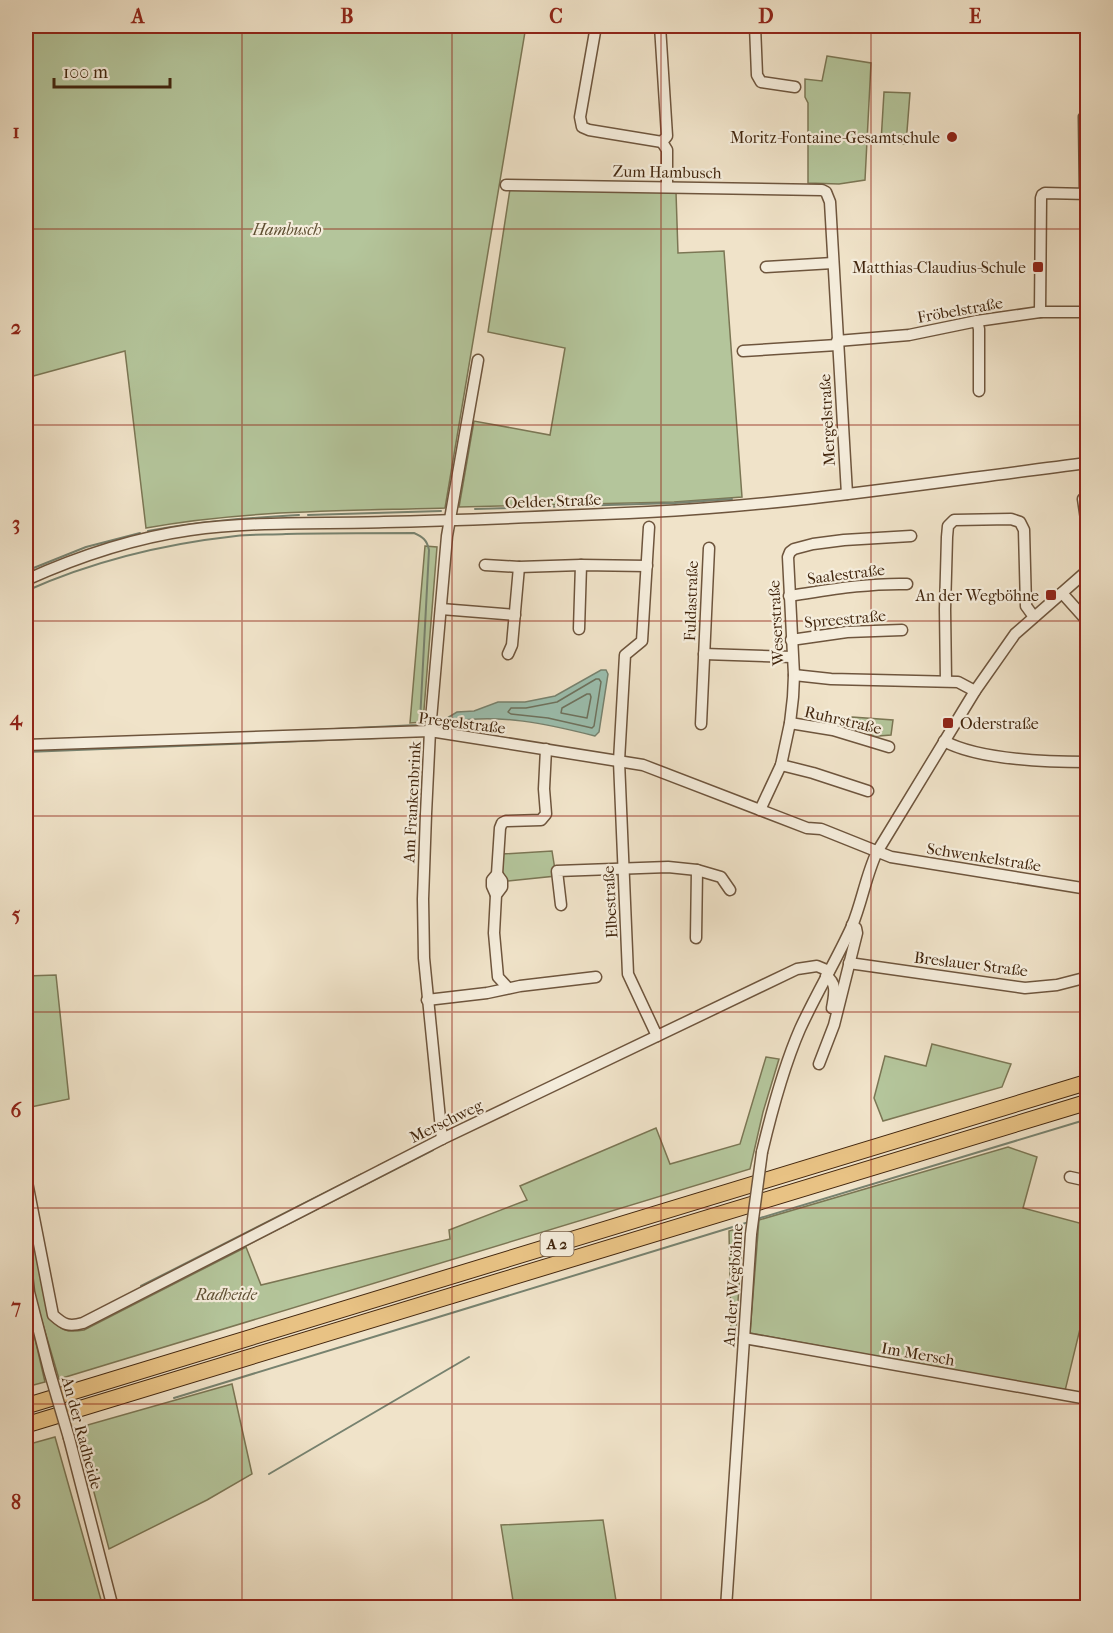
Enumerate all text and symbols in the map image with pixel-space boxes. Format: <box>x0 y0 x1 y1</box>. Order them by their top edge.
text: A <box>130 5 146 28</box>
text: B <box>340 5 354 28</box>
text: C <box>549 5 563 28</box>
text: D <box>758 5 774 28</box>
text: E <box>969 5 981 28</box>
scale bar <box>54 51 170 89</box>
text: 100 m <box>63 62 108 83</box>
text: 1 <box>12 120 20 143</box>
place label: Moritz-Fontaine-Gesamtschule <box>730 128 940 147</box>
marker: Moritz-Fontaine-Gesamtschule <box>945 130 959 144</box>
street label: Zum Hambusch <box>612 162 722 182</box>
park label: Hambusch <box>252 220 321 239</box>
place label: Matthias-Claudius-Schule <box>852 258 1026 277</box>
marker: Matthias-Claudius-Schule <box>1031 260 1045 274</box>
street label: Fröbelstraße <box>916 293 1004 327</box>
text: 2 <box>11 316 21 339</box>
street label: Mergelstraße <box>815 373 839 467</box>
street label: Oelder Straße <box>504 490 602 512</box>
text: 3 <box>12 512 20 535</box>
street label: Fuldastraße <box>680 560 702 642</box>
street label: Saalestraße <box>806 560 886 588</box>
street label: Weserstraße <box>764 580 788 667</box>
place label: An der Wegböhne <box>914 586 1039 605</box>
marker: An der Wegböhne <box>1044 588 1058 602</box>
street label: Spreestraße <box>803 606 887 632</box>
street label: Ruhrstraße <box>803 702 884 738</box>
text: 4 <box>9 707 23 731</box>
street label: Pregelstraße <box>417 708 507 738</box>
place label: Oderstraße <box>960 714 1039 733</box>
marker: Oderstraße <box>941 716 955 730</box>
street label: Am Frankenbrink <box>399 740 425 864</box>
street label: Schwenkelstraße <box>925 839 1043 875</box>
street label: Elbestraße <box>599 865 621 939</box>
text: 5 <box>12 903 21 926</box>
street label: Breslauer Straße <box>913 948 1029 980</box>
street label: Merschweg <box>406 1095 486 1147</box>
text: 6 <box>11 1099 23 1122</box>
street label: An der Wegböhne <box>719 1223 747 1348</box>
road number: A 2 <box>540 1232 574 1256</box>
park label: Radheide <box>194 1285 257 1304</box>
text: 7 <box>10 1295 21 1318</box>
street label: Im Mersch <box>880 1338 956 1370</box>
street label: An der Radheide <box>58 1374 106 1492</box>
text: 8 <box>11 1491 21 1514</box>

